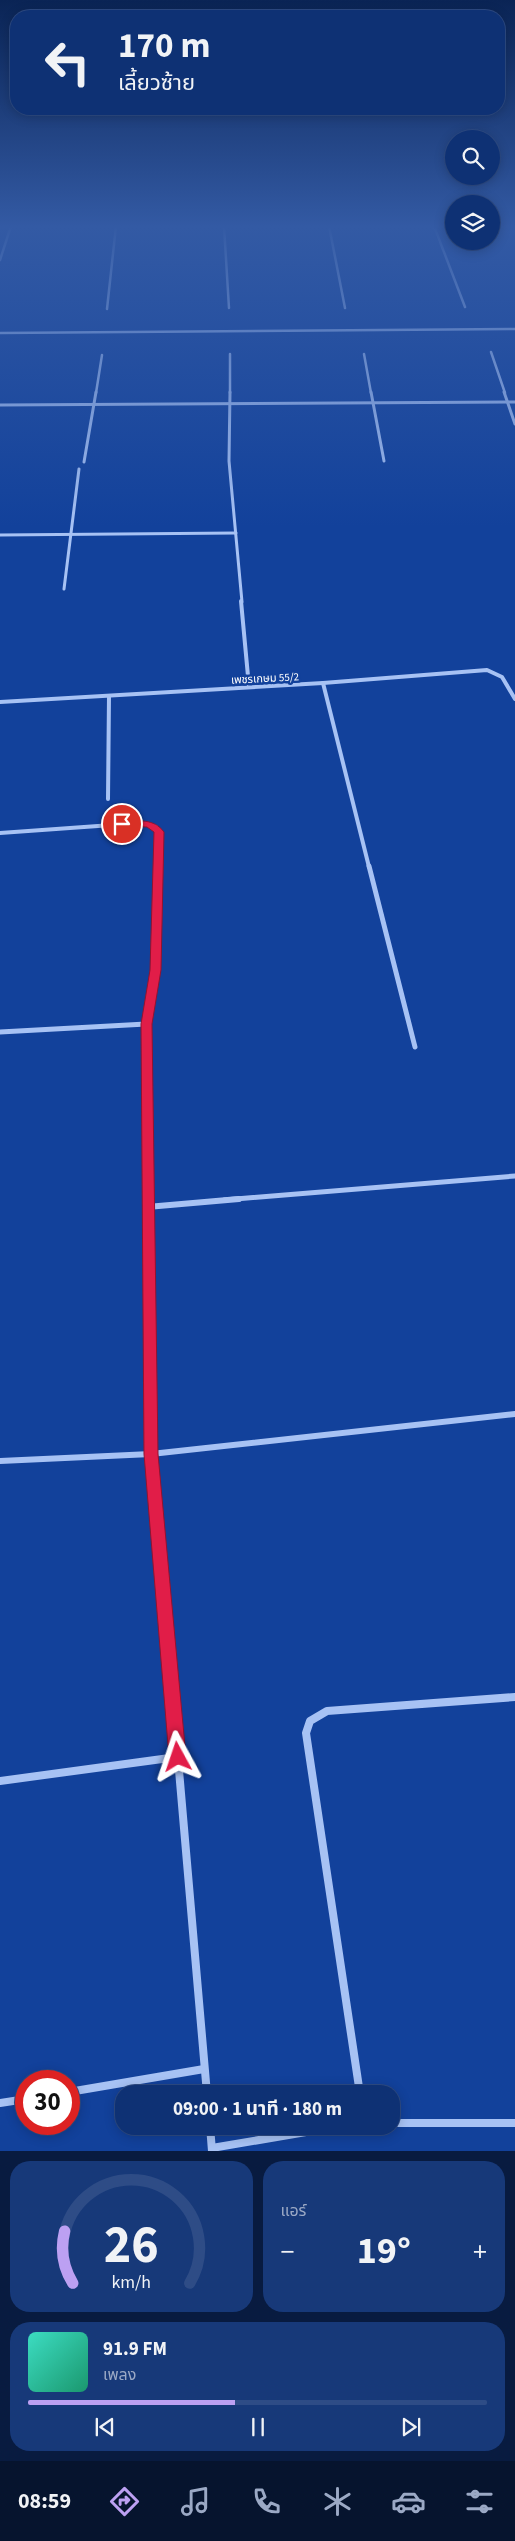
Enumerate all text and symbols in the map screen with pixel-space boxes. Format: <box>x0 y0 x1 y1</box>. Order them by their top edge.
text: 170 m <box>118 21 210 71</box>
icon: left <box>35 30 100 95</box>
text: เลี้ยวซ้าย <box>118 67 195 99</box>
map controls <box>445 130 500 250</box>
button: search <box>445 130 500 185</box>
button: layers <box>445 195 500 250</box>
street label: เพชรเกษม 55/2 <box>231 669 299 688</box>
pin <box>101 803 143 845</box>
icon: arrive <box>108 810 136 838</box>
position arrow <box>151 1730 203 1782</box>
speed limit sign: 30 <box>15 2070 80 2135</box>
text: 09:00 · 1 นาที · 180 m <box>173 2096 342 2123</box>
text: แอร์ <box>281 2200 306 2222</box>
text: 26 <box>104 2209 159 2283</box>
text: 19° <box>357 2224 411 2278</box>
text: − <box>281 2232 294 2272</box>
text: + <box>473 2232 487 2272</box>
text: km/h <box>111 2270 151 2295</box>
text: 91.9 FM <box>103 2336 167 2363</box>
text: เพลง <box>103 2364 136 2386</box>
icon: previous <box>91 2413 119 2441</box>
icon: pause <box>244 2413 272 2441</box>
icon: next <box>397 2413 425 2441</box>
icon: directions <box>107 2484 142 2519</box>
icon: music <box>178 2484 213 2519</box>
icon: phone <box>249 2484 284 2519</box>
icon: climate <box>320 2484 355 2519</box>
icon: car <box>391 2484 426 2519</box>
icon: filters <box>462 2484 497 2519</box>
text: 08:59 <box>18 2485 71 2517</box>

